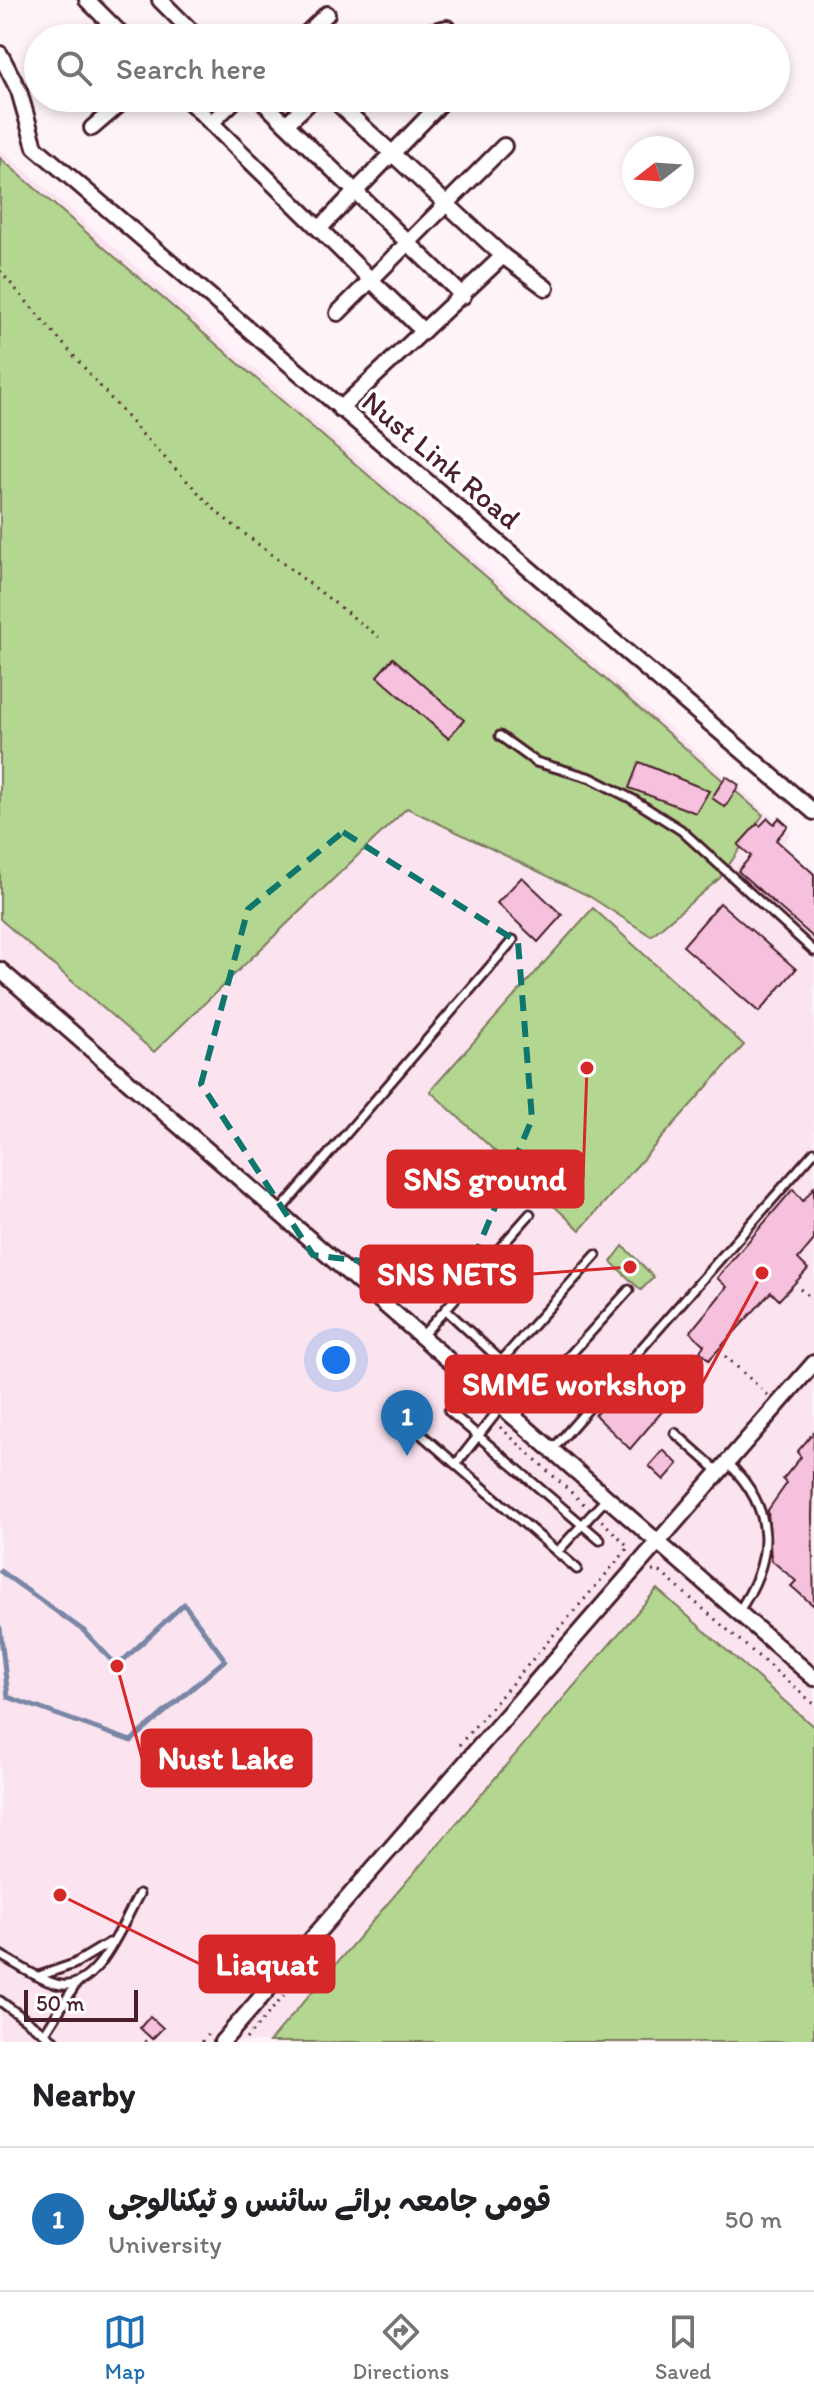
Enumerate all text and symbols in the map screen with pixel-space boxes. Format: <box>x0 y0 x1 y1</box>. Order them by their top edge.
search box <box>24 24 790 112</box>
icon: search <box>52 46 96 90</box>
text: Search here <box>116 50 266 87</box>
north arrow <box>622 136 694 208</box>
street label: Nust Link Road <box>354 383 528 537</box>
callout: SNS ground <box>388 1151 583 1207</box>
text: SNS ground <box>404 1160 567 1198</box>
callout: SNS NETS <box>361 1246 532 1302</box>
text: SNS NETS <box>377 1255 517 1293</box>
your location <box>316 1340 356 1380</box>
callout: SMME workshop <box>446 1356 702 1412</box>
text: SMME workshop <box>462 1365 686 1403</box>
pin: 1 <box>381 1390 433 1456</box>
callout: Nust Lake <box>142 1730 311 1786</box>
text: Nust Lake <box>158 1739 294 1777</box>
callout: Liaquat <box>200 1936 334 1992</box>
text: Liaquat <box>216 1945 318 1983</box>
scale bar <box>24 1986 138 2022</box>
text: 50 m <box>36 1990 85 2017</box>
text: Nearby <box>32 2074 135 2115</box>
text: قومی جامعہ برائے سائنس و ٹیکنالوجی <box>108 2182 551 2219</box>
text: 1 <box>52 2203 64 2235</box>
text: 50 m <box>725 2203 782 2235</box>
text: University <box>108 2228 222 2260</box>
tab: Map <box>103 2310 147 2385</box>
tab: Directions <box>353 2310 449 2385</box>
tab: Saved <box>655 2310 711 2385</box>

